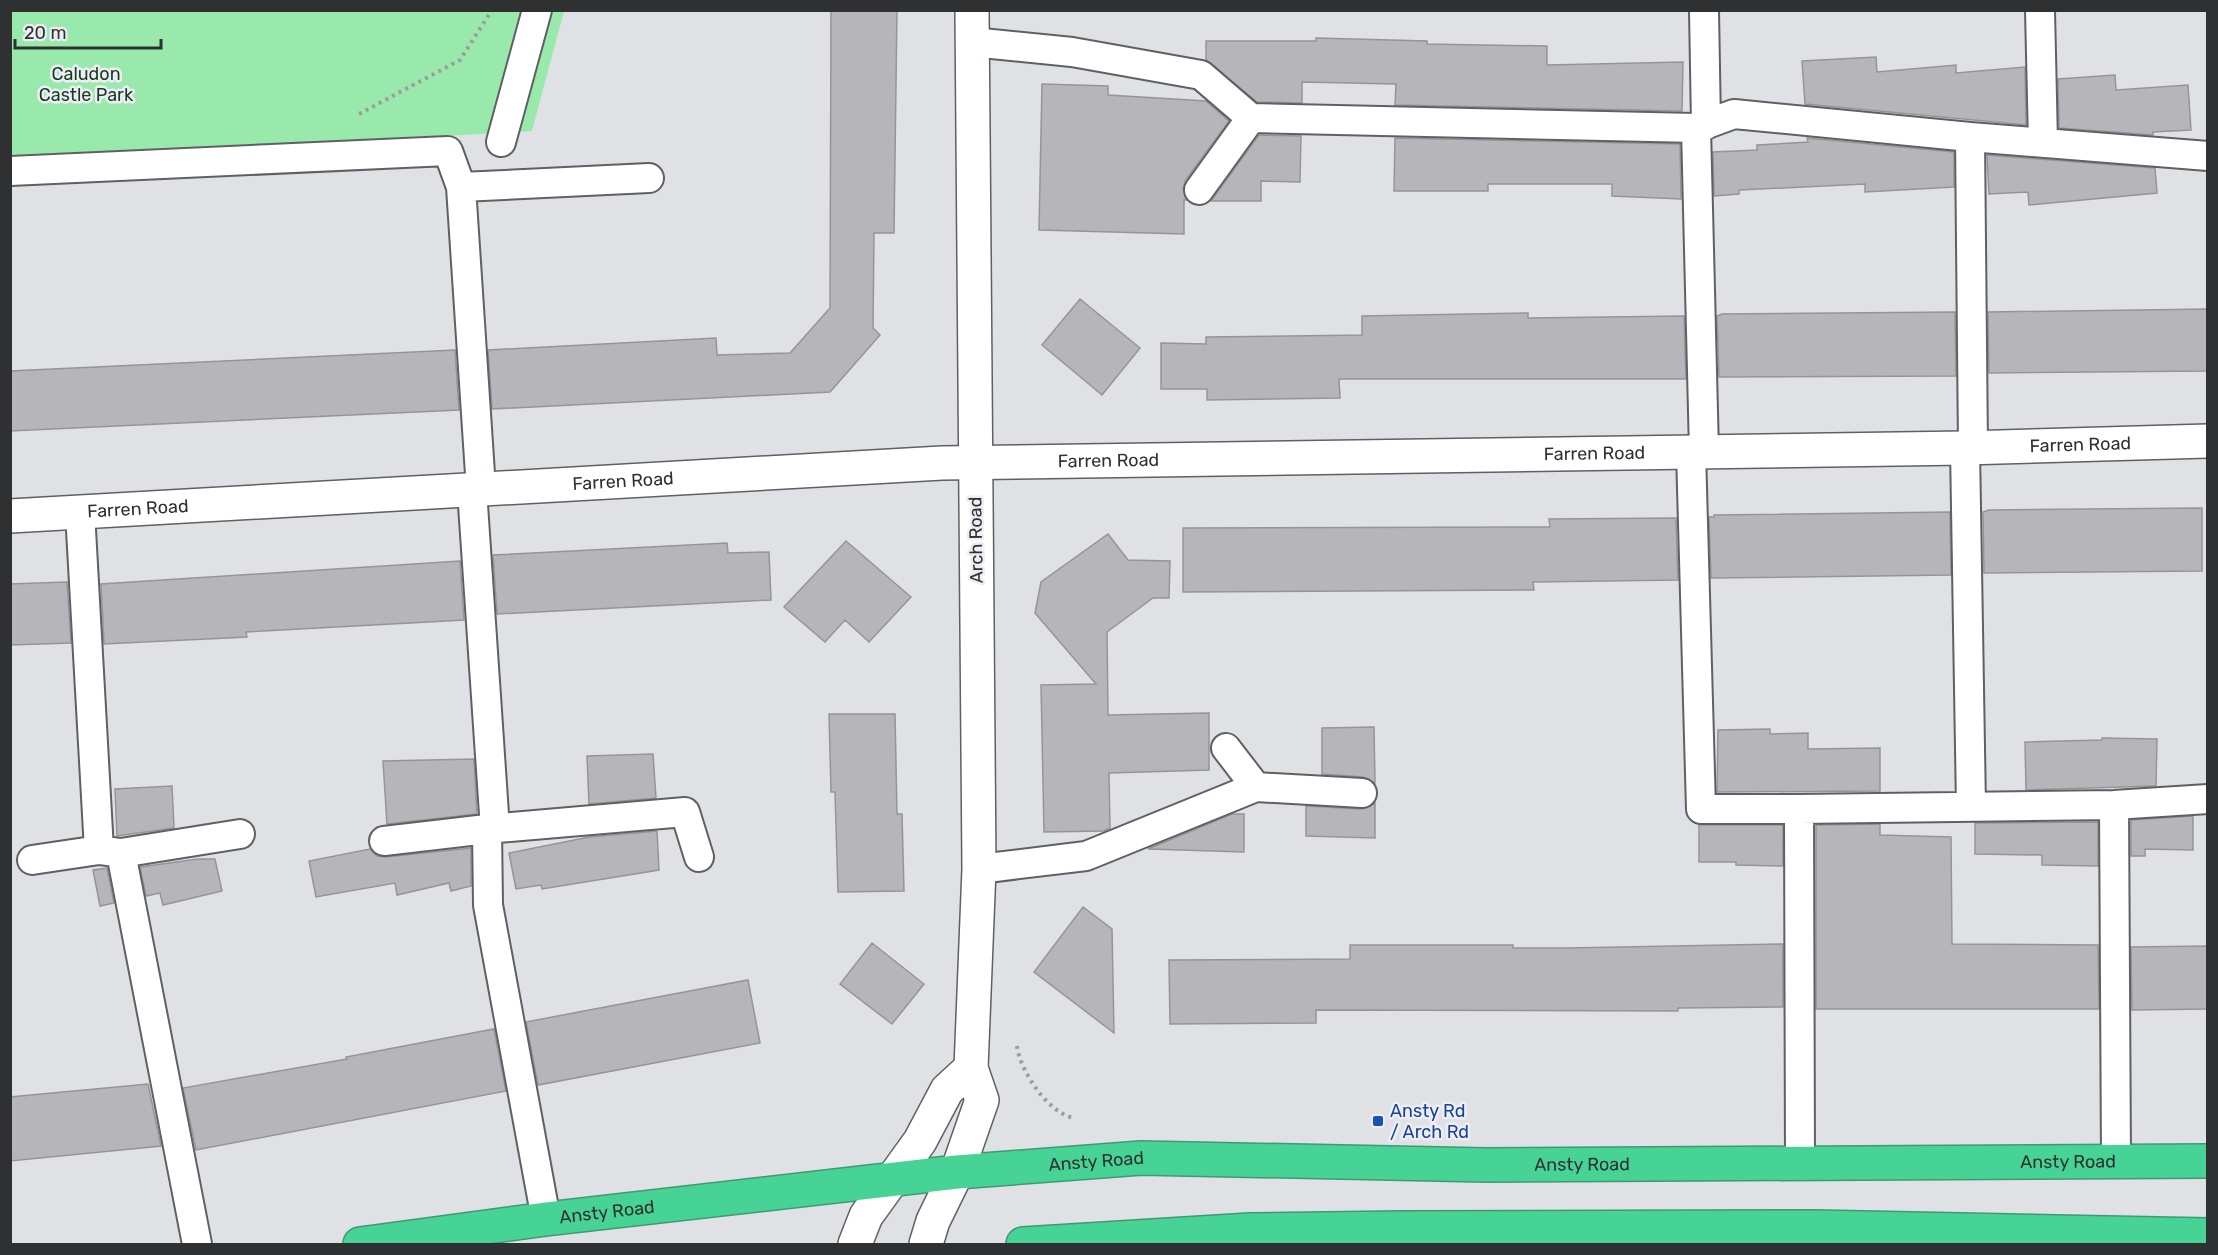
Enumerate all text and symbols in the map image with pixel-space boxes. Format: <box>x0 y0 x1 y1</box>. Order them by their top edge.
scale bar <box>15 12 160 50</box>
text: 20 m <box>24 22 66 44</box>
park label: Caludon Castle Park <box>39 63 134 106</box>
street label: Farren Road <box>2029 432 2131 457</box>
street label: Farren Road <box>1543 442 1645 465</box>
street label: Farren Road <box>1058 449 1159 472</box>
street label: Farren Road <box>572 467 674 495</box>
street label: Farren Road <box>86 495 189 523</box>
street label: Arch Road <box>964 496 988 584</box>
place label: Ansty Rd / Arch Rd <box>1390 1100 1469 1143</box>
marker: Ansty Rd / Arch Rd <box>1371 1114 1385 1128</box>
street label: Ansty Road <box>1048 1147 1145 1176</box>
street label: Ansty Road <box>2020 1151 2116 1173</box>
street label: Ansty Road <box>1534 1153 1630 1176</box>
street label: Ansty Road <box>558 1196 656 1228</box>

